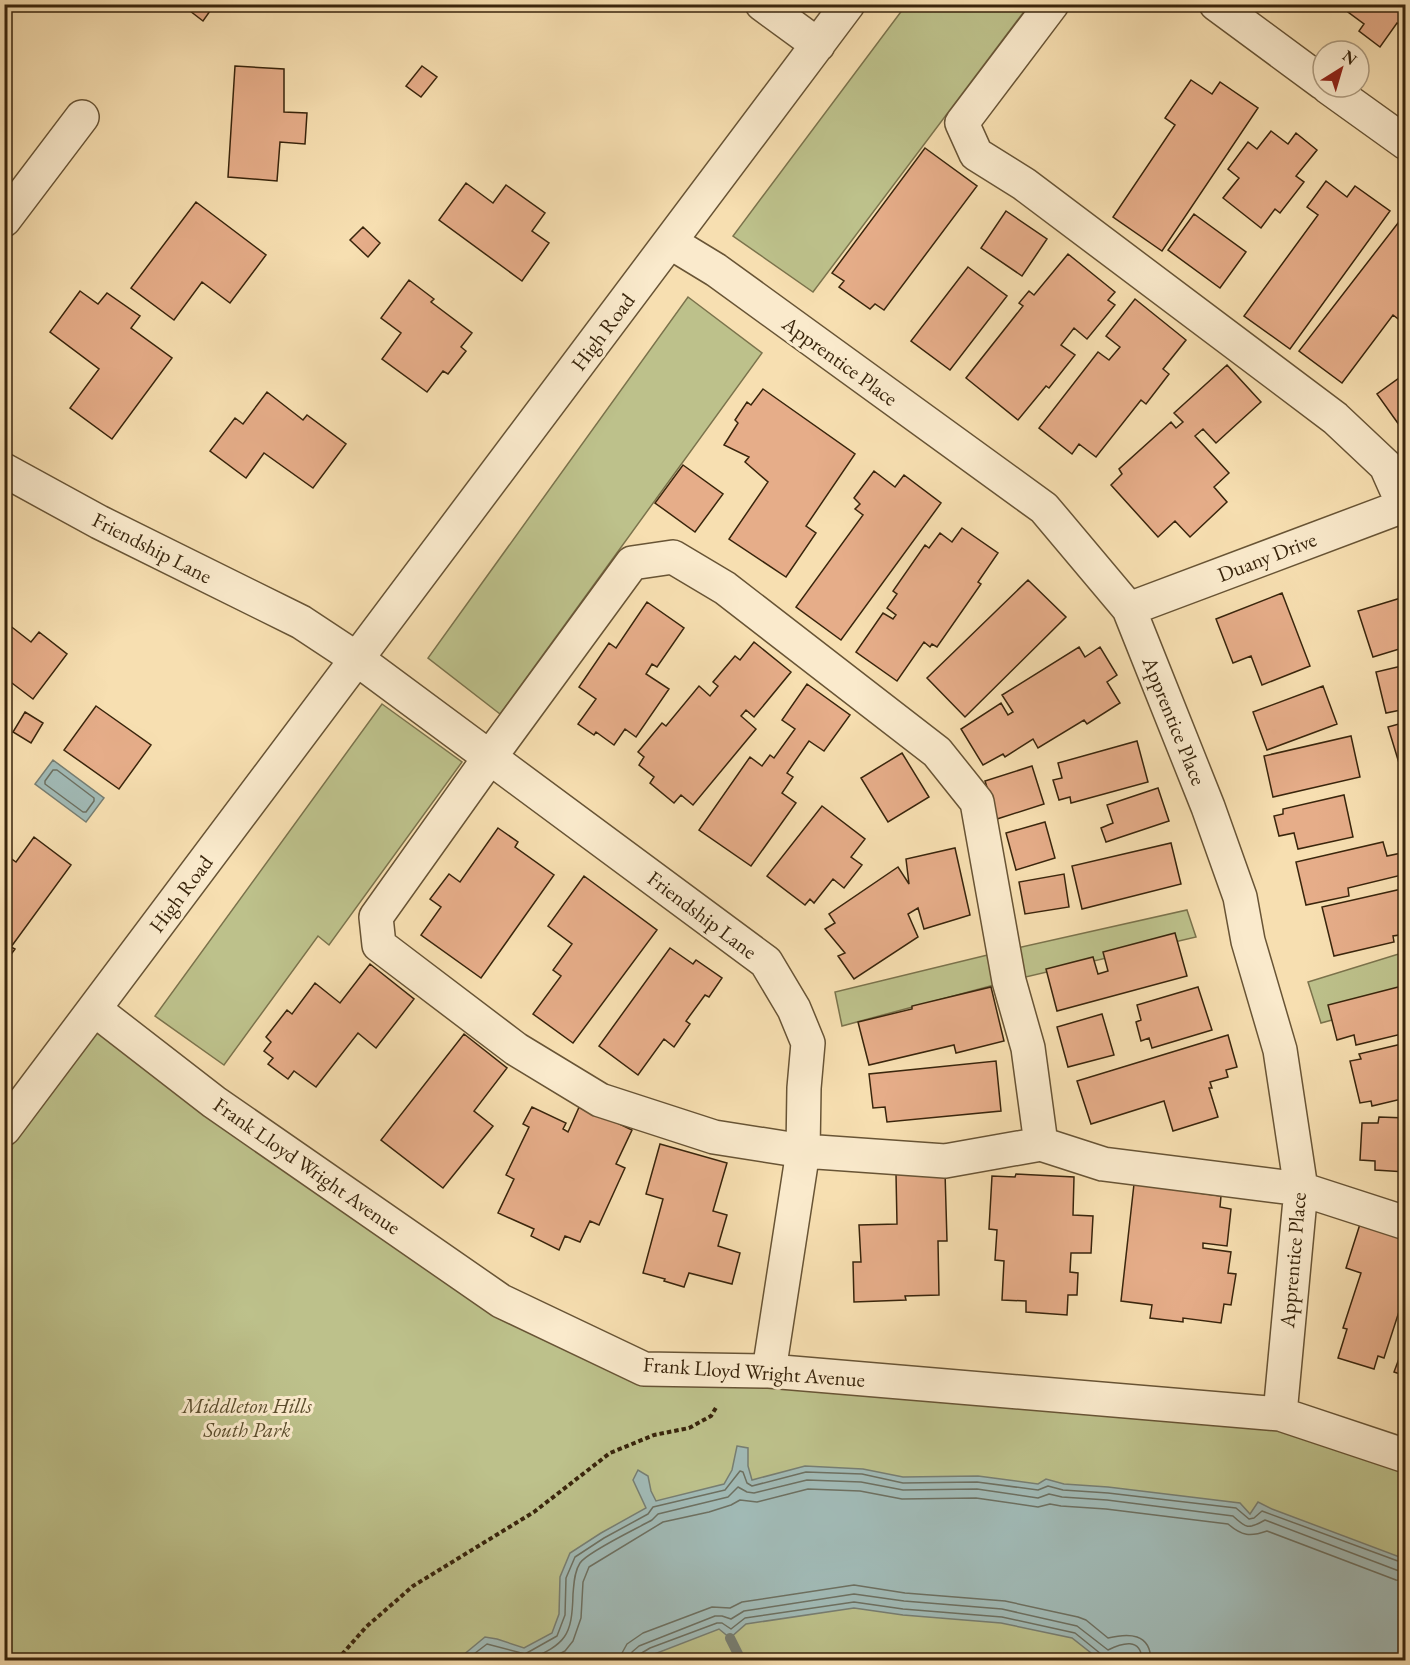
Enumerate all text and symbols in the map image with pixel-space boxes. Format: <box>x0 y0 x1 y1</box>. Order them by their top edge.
north arrow <box>1311 39 1371 99</box>
text: N <box>1338 45 1361 70</box>
street label: High Road <box>565 287 641 376</box>
street label: Apprentice Place <box>776 309 903 412</box>
street label: Friendship Lane <box>88 506 217 589</box>
street label: Duany Drive <box>1214 525 1320 588</box>
street label: Apprentice Place <box>1136 652 1212 789</box>
street label: High Road <box>143 849 219 938</box>
street label: Friendship Lane <box>642 865 763 965</box>
street label: Frank Lloyd Wright Avenue <box>208 1091 406 1240</box>
street label: Apprentice Place <box>1273 1191 1312 1330</box>
street label: Frank Lloyd Wright Avenue <box>642 1350 866 1393</box>
park label: Middleton Hills South Park <box>180 1392 312 1443</box>

